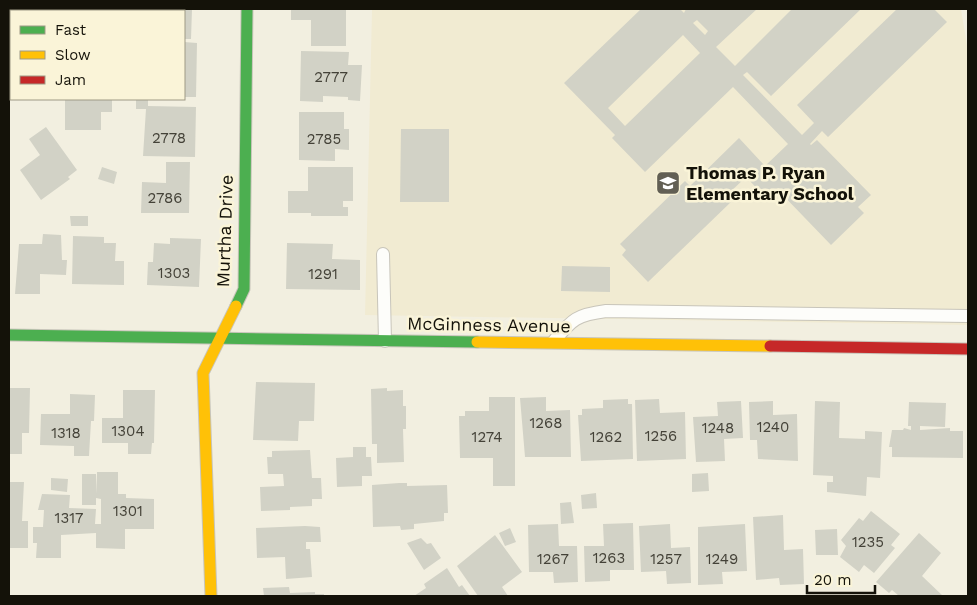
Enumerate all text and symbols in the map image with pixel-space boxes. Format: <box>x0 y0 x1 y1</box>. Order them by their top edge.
legend <box>10 10 185 100</box>
text: Fast <box>55 21 87 39</box>
text: Slow <box>55 46 91 64</box>
house number: 2777 <box>314 68 348 86</box>
text: Jam <box>55 71 86 89</box>
house number: 2778 <box>152 129 186 147</box>
house number: 2785 <box>307 130 341 148</box>
place label: Thomas P. Ryan Elementary School <box>686 162 854 204</box>
school or university icon: Thomas P. Ryan Elementary School <box>655 170 681 196</box>
street label: Murtha Drive <box>212 174 237 288</box>
house number: 2786 <box>148 189 182 207</box>
house number: 1303 <box>158 264 190 282</box>
house number: 1291 <box>308 265 338 283</box>
street label: McGinness Avenue <box>407 313 571 336</box>
house number: 1268 <box>530 414 562 432</box>
house number: 1240 <box>757 418 789 436</box>
house number: 1248 <box>702 419 734 437</box>
house number: 1304 <box>111 422 145 440</box>
house number: 1318 <box>51 424 81 442</box>
house number: 1256 <box>645 427 677 445</box>
house number: 1274 <box>472 428 502 446</box>
house number: 1262 <box>590 428 622 446</box>
house number: 1301 <box>113 502 143 520</box>
house number: 1317 <box>55 509 83 527</box>
house number: 1235 <box>852 533 884 551</box>
house number: 1263 <box>593 549 625 567</box>
house number: 1267 <box>537 550 569 568</box>
house number: 1257 <box>650 550 682 568</box>
house number: 1249 <box>706 550 738 568</box>
scale bar <box>807 562 874 594</box>
text: 20 m <box>814 571 852 589</box>

